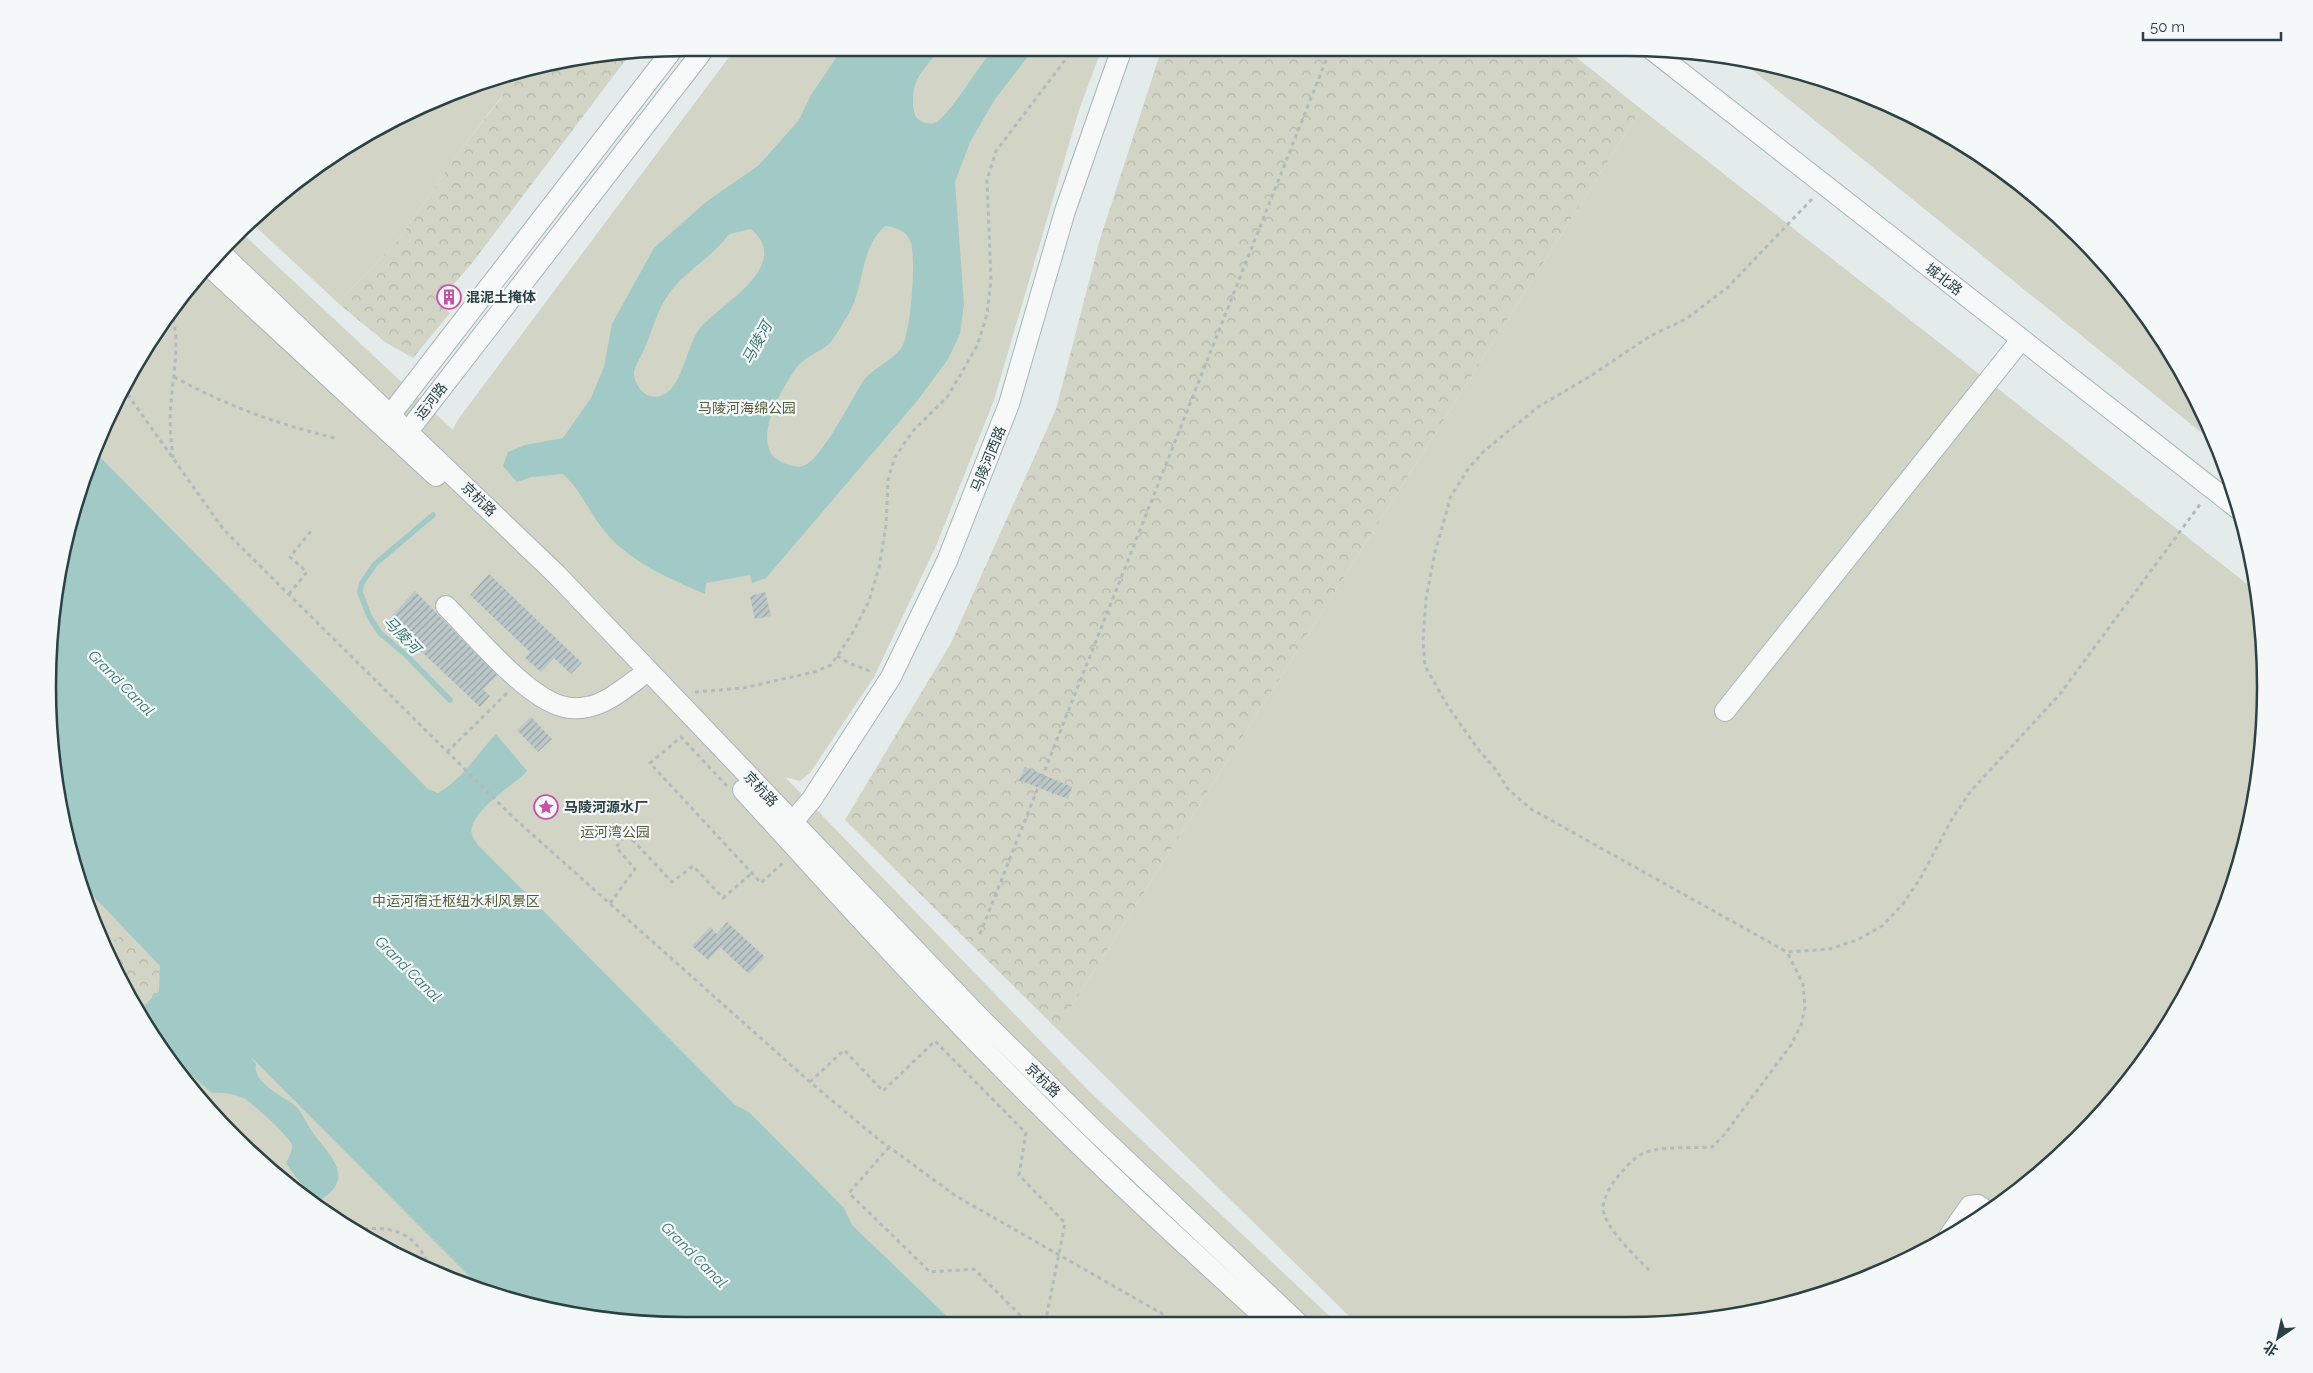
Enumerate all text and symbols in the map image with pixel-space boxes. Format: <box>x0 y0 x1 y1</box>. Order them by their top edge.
scale bar <box>2143 10 2280 42</box>
text: 50 m <box>2150 18 2185 36</box>
street label: 城北路 <box>1923 260 1965 298</box>
building icon: 混泥土掩体 <box>436 284 462 310</box>
place label: 混泥土掩体 <box>466 289 536 305</box>
water label: 马陵河 <box>738 316 777 367</box>
street label: 运河路 <box>412 380 450 422</box>
park label: 马陵河海绵公园 <box>698 400 796 416</box>
street label: 马陵河西路 <box>967 424 1009 494</box>
street label: 京杭路 <box>458 479 500 519</box>
water label: 马陵河 <box>380 613 426 660</box>
water label: Grand Canal <box>84 646 158 720</box>
street label: 京杭路 <box>741 768 781 810</box>
place icon: 马陵河源水厂 <box>533 794 559 820</box>
place label: 马陵河源水厂 <box>564 799 648 815</box>
park label: 运河湾公园 <box>580 824 650 840</box>
park label: 中运河宿迁枢纽水利风景区 <box>372 893 540 909</box>
water label: Grand Canal <box>371 932 445 1006</box>
street label: 京杭路 <box>1022 1060 1064 1100</box>
water label: Grand Canal <box>657 1218 731 1292</box>
north arrow <box>2253 1313 2303 1363</box>
text: 北 <box>2260 1338 2281 1359</box>

